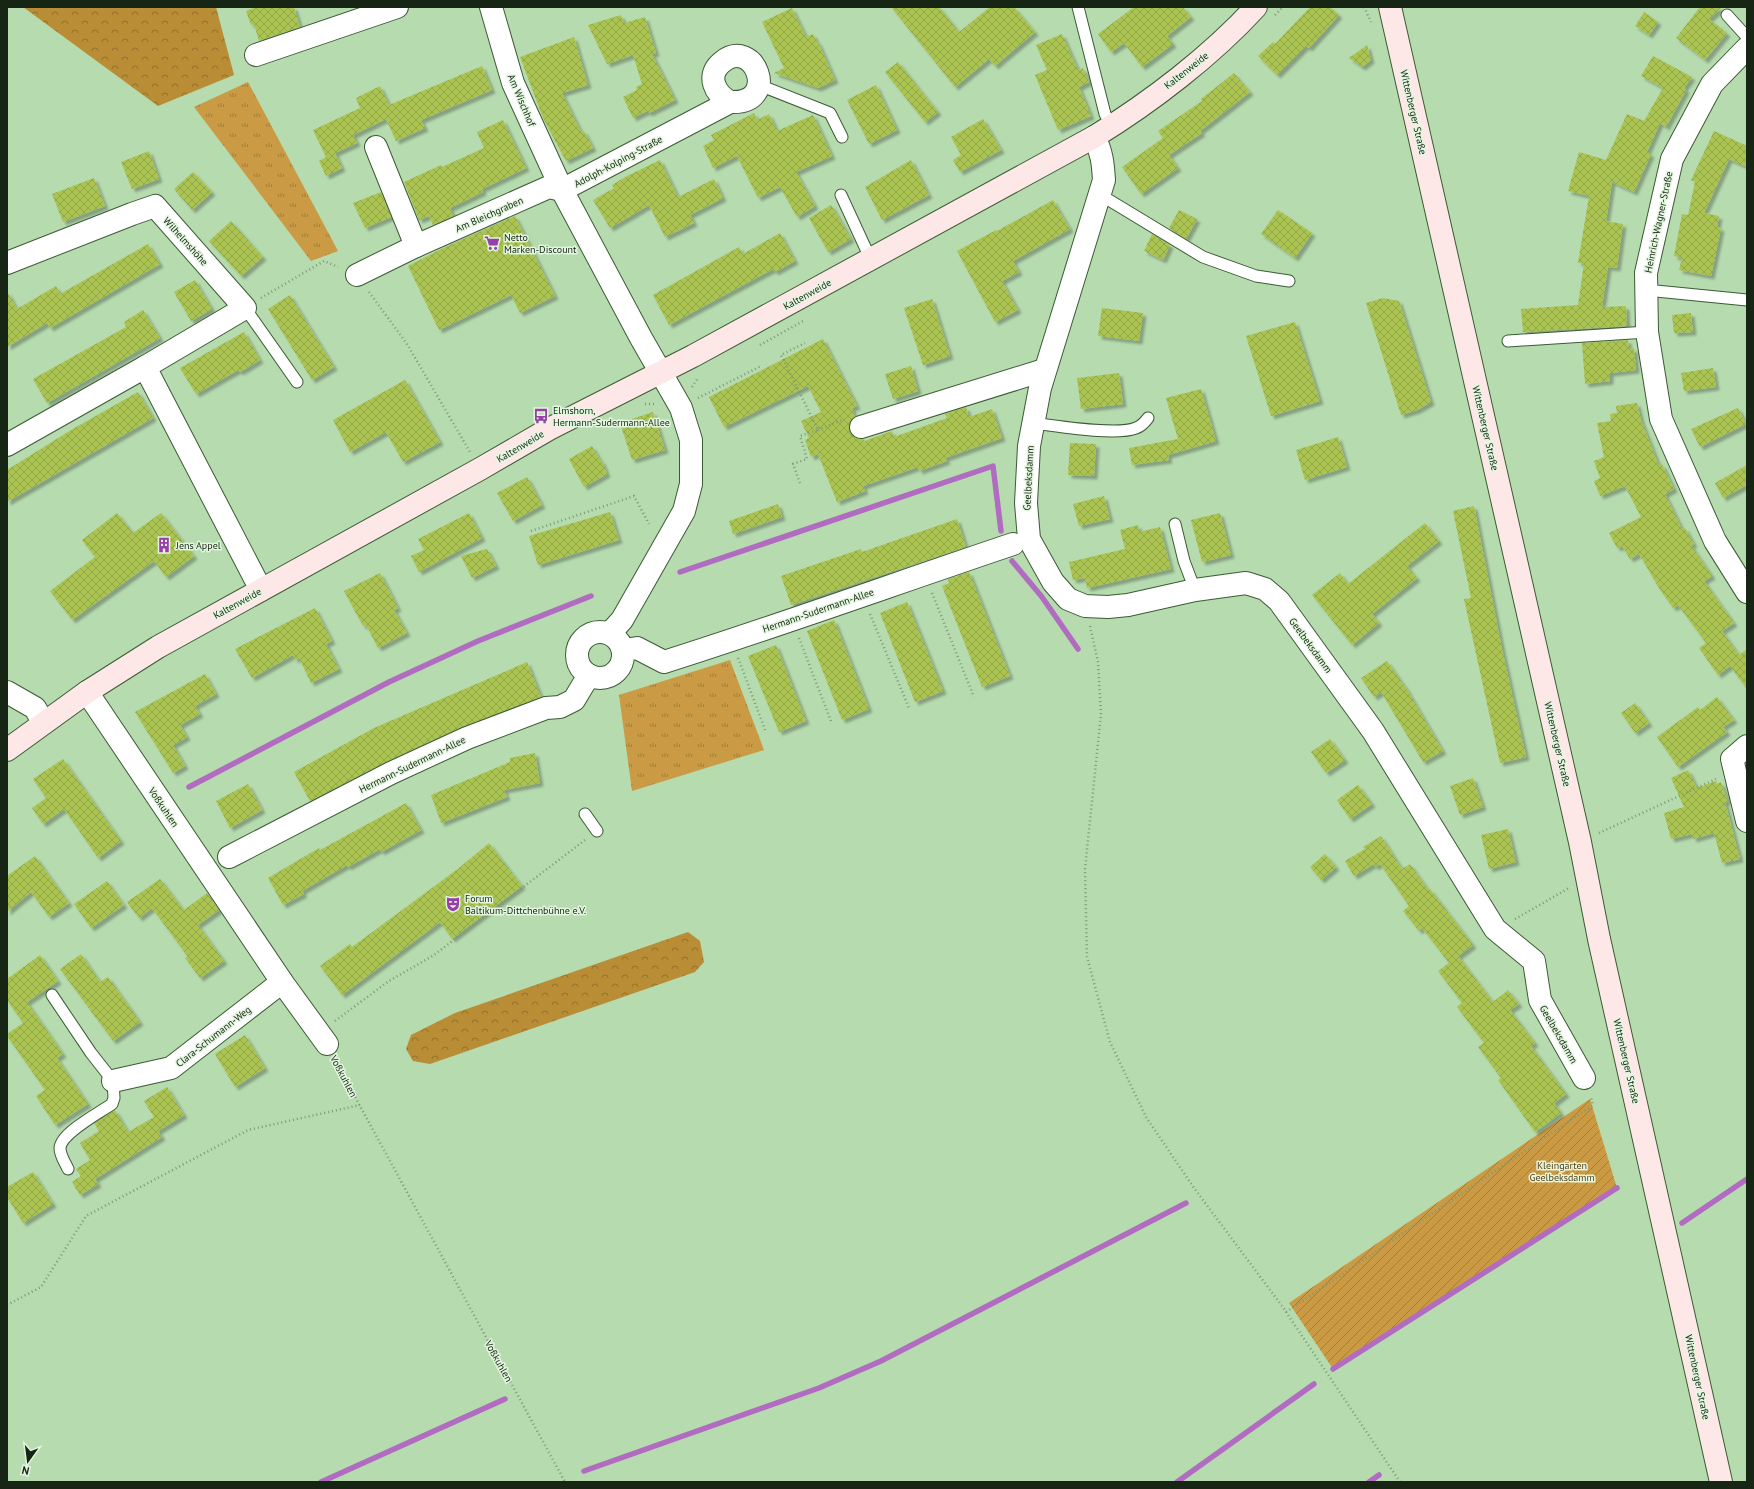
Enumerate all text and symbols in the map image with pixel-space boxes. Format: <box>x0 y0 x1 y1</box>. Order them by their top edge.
street label: Kaltenweide <box>1161 49 1211 92</box>
street label: Wittenberger Straße <box>1397 68 1430 156</box>
street label: Am Wischhof <box>505 72 539 129</box>
street label: Adolph-Kolping-Straße <box>572 133 665 190</box>
street label: Heinrich-Wagner-Straße <box>1641 170 1676 274</box>
street label: Am Bleichgraben <box>453 194 525 235</box>
street label: Wilhelmshöhe <box>160 214 211 268</box>
place label: Netto Marken-Discount <box>504 231 577 256</box>
supermarket icon: Netto Marken-Discount <box>483 234 501 252</box>
street label: Kaltenweide <box>781 276 834 313</box>
street label: Wittenberger Straße <box>1469 384 1502 472</box>
place label: Elmshorn, Hermann-Sudermann-Allee <box>553 404 670 429</box>
bus stop icon: Elmshorn, Hermann-Sudermann-Allee <box>532 407 550 425</box>
street label: Kaltenweide <box>494 427 546 466</box>
street label: Geelbeksdamm <box>1020 445 1037 511</box>
building icon: Jens Appel <box>155 536 173 554</box>
place label: Jens Appel <box>175 539 221 552</box>
street label: Kaltenweide <box>211 585 264 622</box>
street label: Hermann-Sudermann-Allee <box>761 585 875 636</box>
street label: Geelbeksdamm <box>1286 615 1335 675</box>
street label: Wittenberger Straße <box>1541 700 1574 788</box>
street label: Hermann-Sudermann-Allee <box>357 733 468 796</box>
street label: Voßkuhlen <box>145 784 182 830</box>
place label: Forum Baltikum-Dittchenbühne e.V. <box>465 892 586 917</box>
theatre icon: Forum Baltikum-Dittchenbühne e.V. <box>444 895 462 913</box>
street label: Clara-Schumann-Weg <box>173 1003 254 1070</box>
street label: Geelbeksdamm <box>1537 1003 1580 1066</box>
street label: Wittenberger Straße <box>1610 1017 1643 1105</box>
street label: Voßkuhlen <box>327 1052 360 1099</box>
park label: Kleingärten Geelbeksdamm <box>1529 1159 1595 1184</box>
street label: Wittenberger Straße <box>1682 1333 1713 1421</box>
street label: Voßkuhlen <box>481 1337 515 1384</box>
north arrow <box>8 1441 48 1481</box>
text: N <box>20 1463 31 1478</box>

